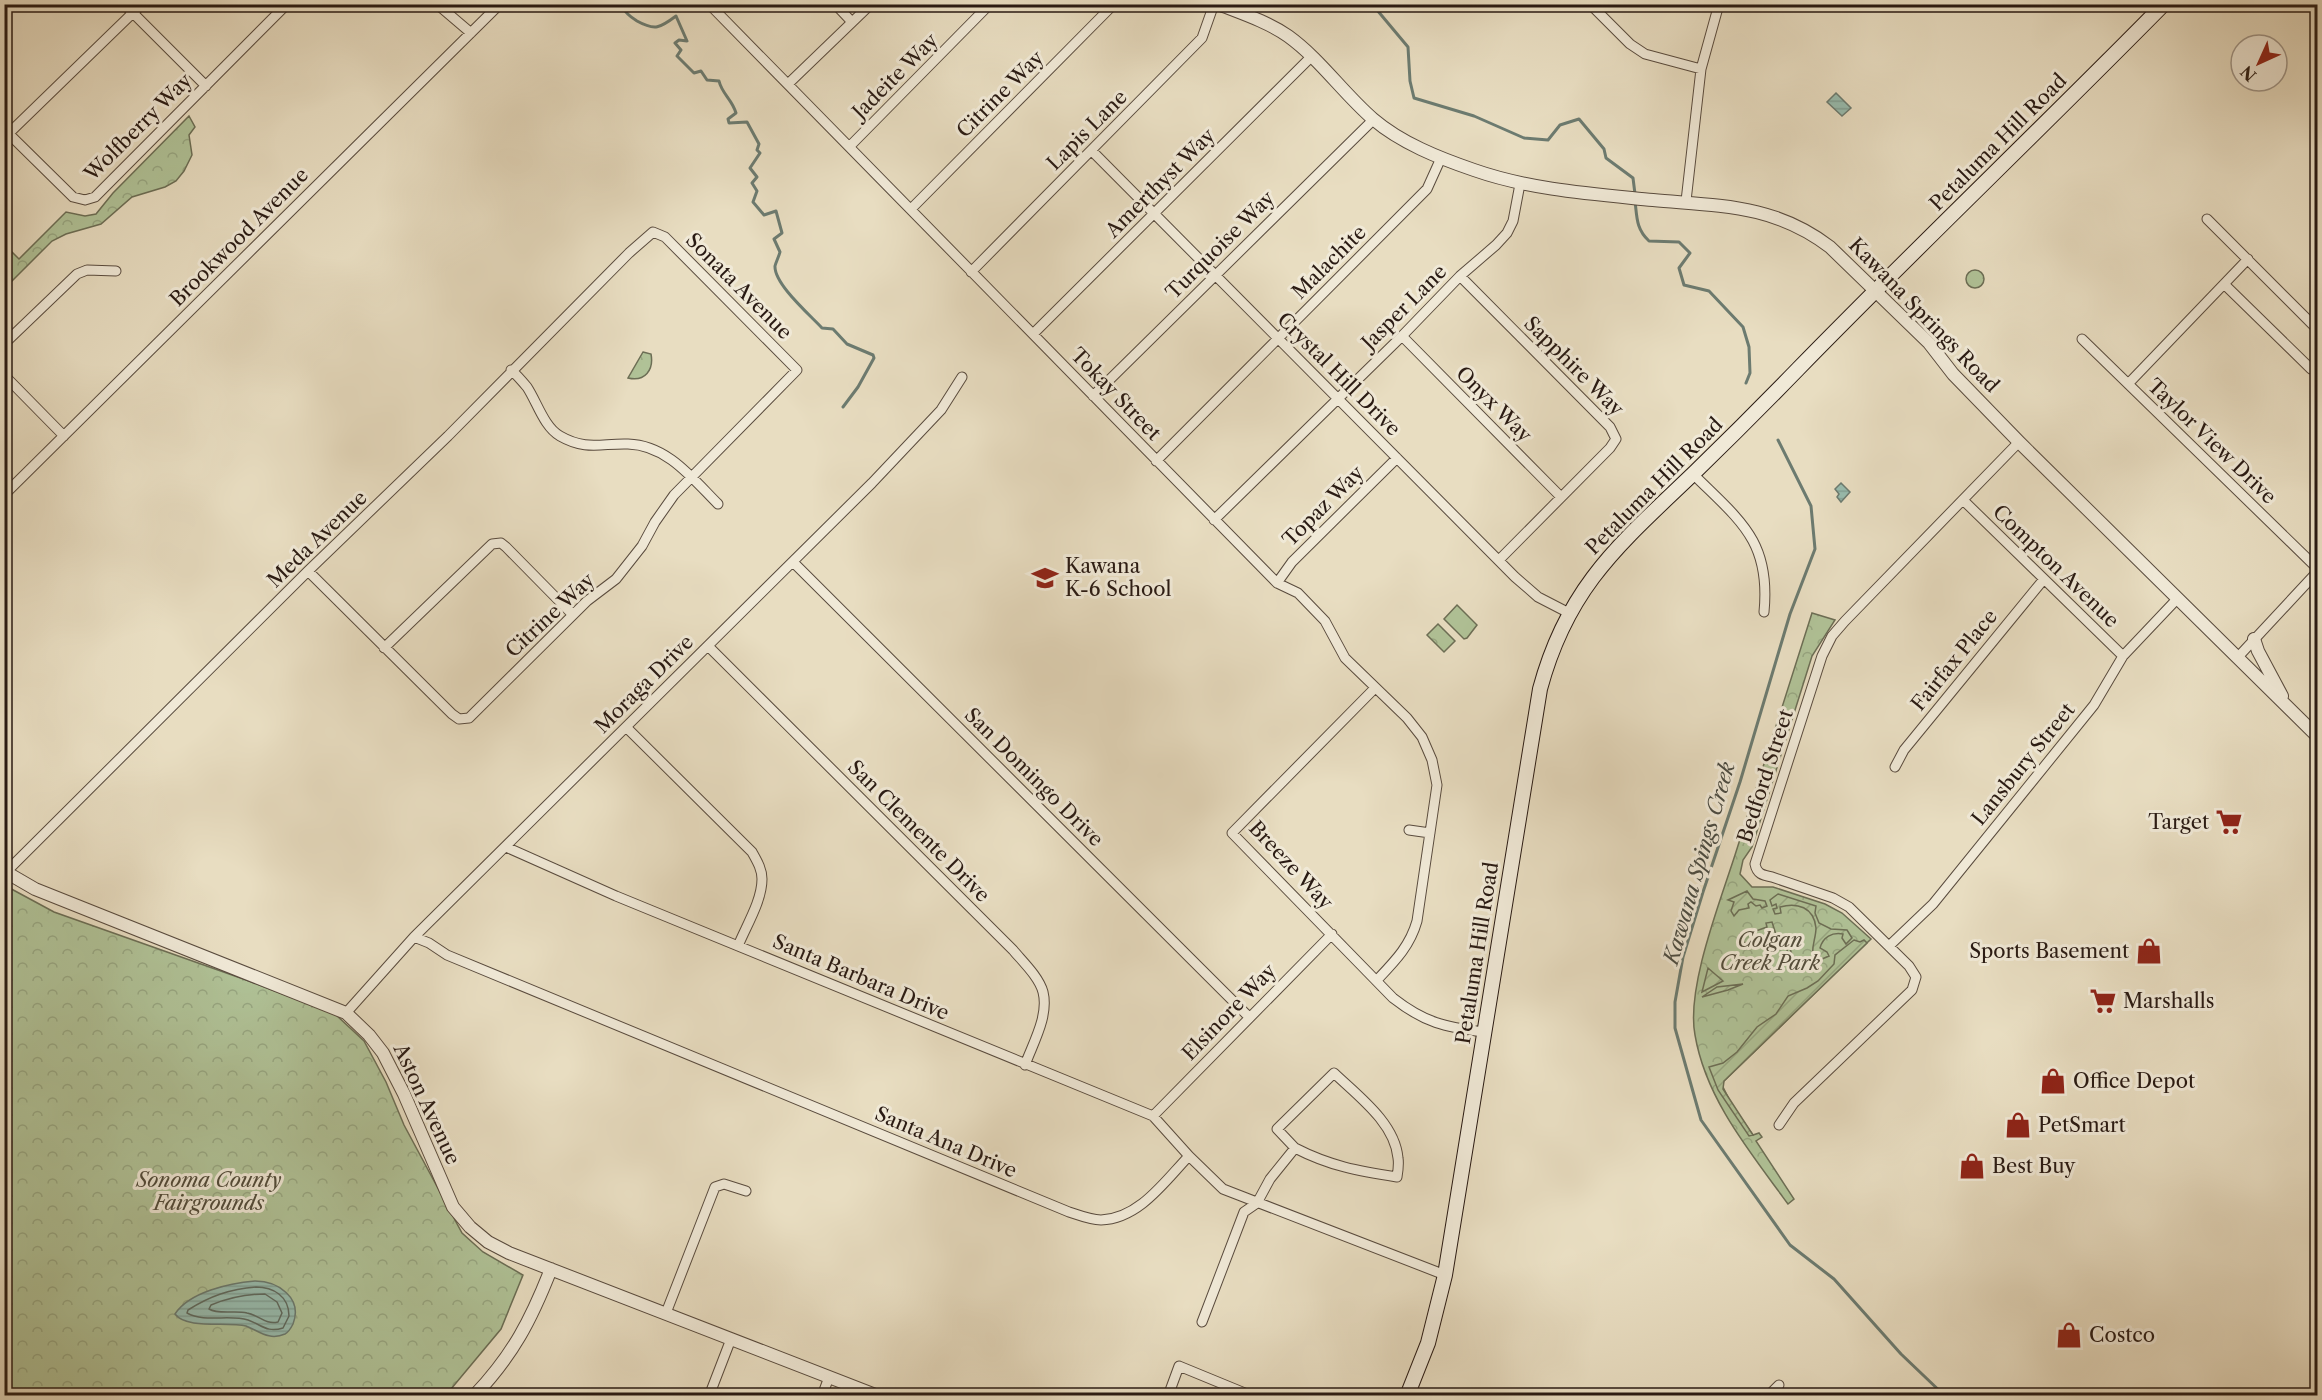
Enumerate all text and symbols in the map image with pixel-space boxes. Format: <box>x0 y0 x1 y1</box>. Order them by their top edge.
street label: Jadeite Way <box>845 28 943 126</box>
north arrow <box>2229 33 2289 93</box>
street label: Citrine Way <box>952 45 1049 142</box>
text: N <box>2236 62 2260 86</box>
street label: Wolfberry Way <box>79 68 197 186</box>
street label: Petaluma Hill Road <box>1924 68 2072 216</box>
street label: Lapis Lane <box>1042 85 1132 175</box>
street label: Amerthyst Way <box>1100 123 1220 243</box>
street label: Brookwood Avenue <box>165 163 313 311</box>
street label: Turquoise Way <box>1161 185 1280 304</box>
street label: Malachite <box>1287 220 1371 304</box>
street label: Sonata Avenue <box>681 228 797 344</box>
street label: Kawana Springs Road <box>1844 233 2004 397</box>
street label: Jasper Lane <box>1354 260 1451 357</box>
street label: Crystal Hill Drive <box>1272 307 1406 441</box>
street label: Sapphire Way <box>1519 311 1629 421</box>
street label: Tokay Street <box>1066 343 1166 445</box>
street label: Onyx Way <box>1451 361 1537 447</box>
street label: Taylor View Drive <box>2143 373 2281 509</box>
street label: Petaluma Hill Road <box>1580 412 1728 560</box>
street label: Topaz Way <box>1278 460 1369 551</box>
street label: Meda Avenue <box>262 486 372 592</box>
street label: Compton Avenue <box>1988 500 2124 632</box>
place label: Kawana K-6 School <box>1065 554 1171 601</box>
school or university icon: Kawana K-6 School <box>1030 563 1060 593</box>
street label: Citrine Way <box>501 567 600 662</box>
street label: Fairfax Place <box>1906 605 2002 715</box>
street label: Moraga Drive <box>590 630 698 738</box>
street label: Lansbury Street <box>1966 698 2080 830</box>
street label: San Domingo Drive <box>960 703 1108 851</box>
street label: Bedford Street <box>1732 706 1798 846</box>
street label: San Clemente Drive <box>843 755 995 907</box>
water label: Kawana Spings Creek <box>1658 759 1740 969</box>
supermarket icon: Target <box>2214 807 2244 837</box>
place label: Target <box>2148 810 2209 834</box>
street label: Breeze Way <box>1244 816 1338 915</box>
street label: Petaluma Hill Road <box>1451 860 1503 1046</box>
park label: Colgan Creek Park <box>1720 928 1821 975</box>
street label: Santa Barbara Drive <box>769 929 953 1025</box>
shop icon: Sports Basement <box>2134 936 2164 966</box>
place label: Sports Basement <box>1969 939 2129 963</box>
street label: Elsinore Way <box>1177 958 1281 1065</box>
supermarket icon: Marshalls <box>2088 986 2118 1016</box>
place label: Marshalls <box>2123 989 2214 1013</box>
street label: Aston Avenue <box>388 1039 466 1168</box>
shop icon: Office Depot <box>2038 1066 2068 1096</box>
place label: Office Depot <box>2073 1069 2195 1093</box>
street label: Santa Ana Drive <box>871 1101 1021 1183</box>
shop icon: PetSmart <box>2003 1110 2033 1140</box>
place label: PetSmart <box>2038 1113 2126 1137</box>
shop icon: Best Buy <box>1957 1151 1987 1181</box>
place label: Best Buy <box>1992 1154 2076 1178</box>
park label: Sonoma County Fairgrounds <box>136 1168 281 1215</box>
shop icon: Costco <box>2054 1320 2084 1350</box>
place label: Costco <box>2089 1323 2155 1347</box>

